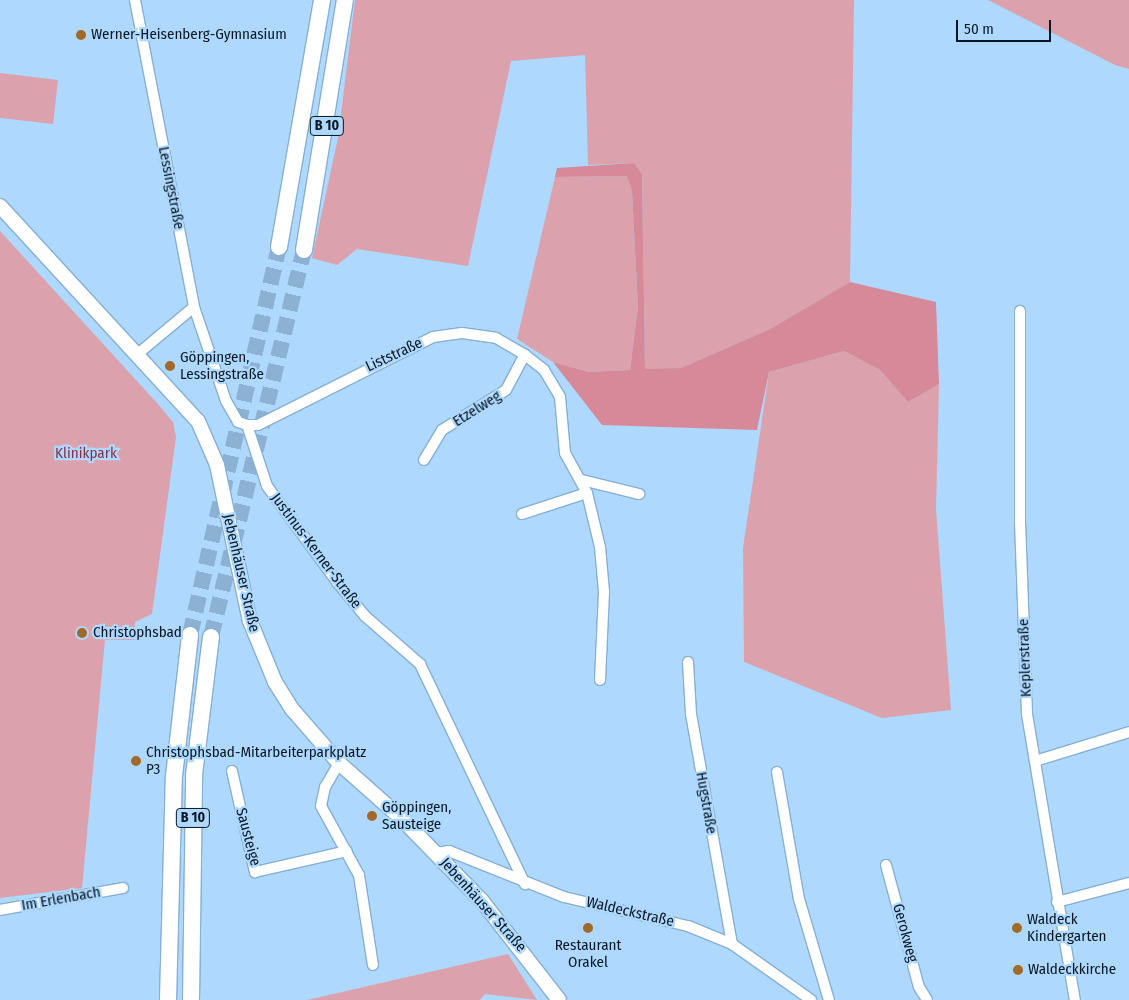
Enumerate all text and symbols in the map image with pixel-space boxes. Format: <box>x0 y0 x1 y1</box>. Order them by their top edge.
scale bar <box>959 10 1054 42</box>
text: 50 m <box>964 20 994 38</box>
place label: Werner-Heisenberg-Gymnasium <box>91 26 287 44</box>
marker: Werner-Heisenberg-Gymnasium <box>75 29 87 41</box>
road number: B 10 <box>310 114 344 138</box>
street label: Lessingstraße <box>154 145 188 231</box>
street label: Liststraße <box>363 334 425 376</box>
place label: Göppingen, Lessingstraße <box>180 348 264 383</box>
marker: Göppingen, Lessingstraße <box>164 360 176 372</box>
street label: Etzelweg <box>450 387 504 431</box>
park label: Klinikpark <box>55 445 117 463</box>
street label: Justinus-Kerner-Straße <box>267 490 365 612</box>
street label: Jebenhäuser Straße <box>219 512 263 634</box>
street label: Keplerstraße <box>1015 619 1035 697</box>
place label: Christophsbad <box>93 624 182 642</box>
marker: Christophsbad <box>75 626 89 640</box>
place label: Christophsbad-Mitarbeiterparkplatz P3 <box>146 743 366 778</box>
marker: Christophsbad-Mitarbeiterparkplatz P3 <box>130 755 142 767</box>
street label: Hugstraße <box>692 771 720 835</box>
place label: Göppingen, Sausteige <box>382 798 451 833</box>
road number: B 10 <box>176 806 210 830</box>
street label: Sausteige <box>232 806 264 868</box>
marker: Göppingen, Sausteige <box>366 810 378 822</box>
street label: Jebenhäuser Straße <box>436 854 530 956</box>
street label: Im Erlenbach <box>20 883 102 915</box>
street label: Waldeckstraße <box>584 893 676 931</box>
street label: Gerokweg <box>889 902 921 964</box>
place label: Waldeck Kindergarten <box>1027 910 1106 945</box>
marker: Restaurant Orakel <box>582 922 594 934</box>
marker: Waldeck Kindergarten <box>1011 922 1023 934</box>
place label: Restaurant Orakel <box>555 936 621 971</box>
place label: Waldeckkirche <box>1028 961 1116 979</box>
marker: Waldeckkirche <box>1012 964 1024 976</box>

